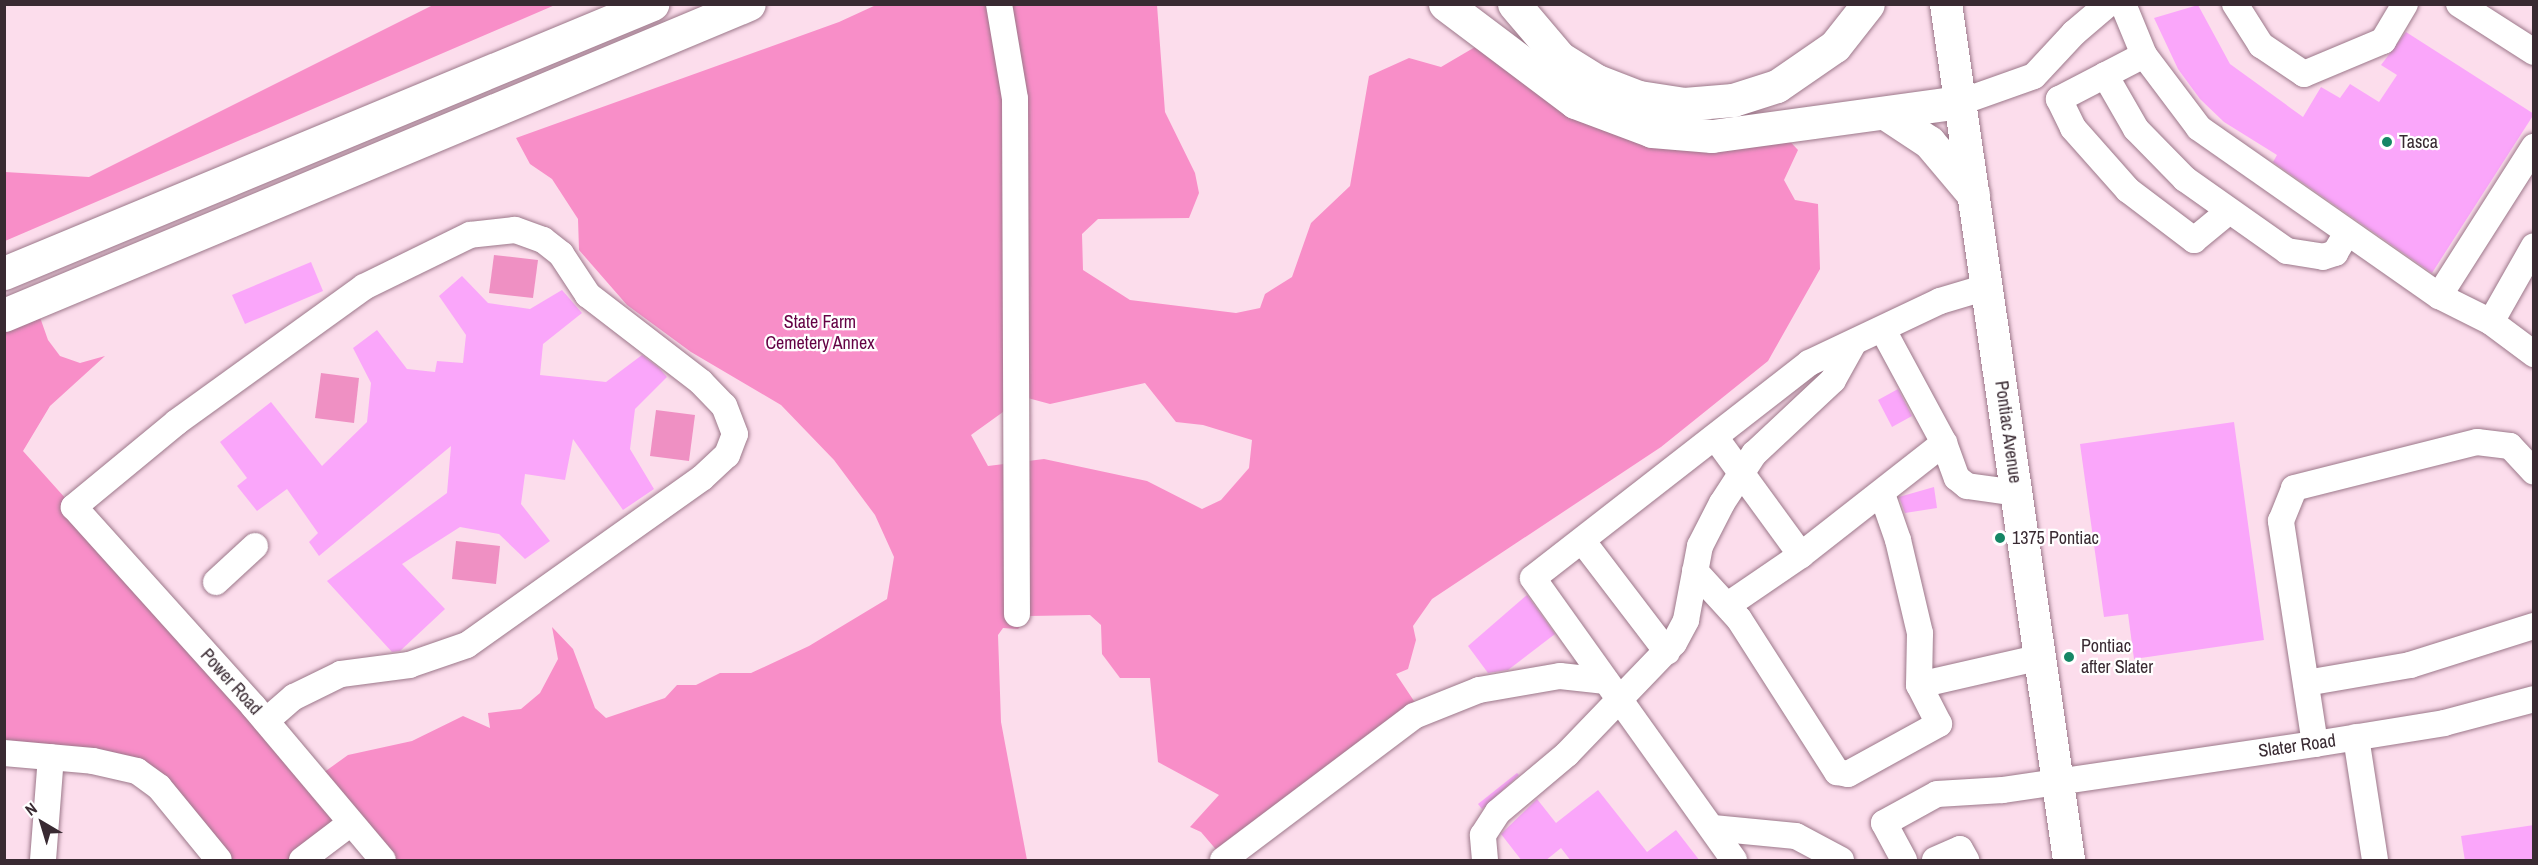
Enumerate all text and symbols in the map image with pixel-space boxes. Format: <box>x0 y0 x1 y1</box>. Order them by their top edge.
place label: Tasca <box>2399 131 2438 153</box>
marker: Tasca <box>2380 135 2394 149</box>
park label: State Farm Cemetery Annex <box>765 312 875 354</box>
street label: Pontiac Avenue <box>1990 379 2026 485</box>
place label: 1375 Pontiac <box>2012 527 2099 549</box>
marker: 1375 Pontiac <box>1993 531 2007 545</box>
place label: Pontiac after Slater <box>2081 636 2153 678</box>
street label: Power Road <box>196 645 266 719</box>
marker: Pontiac after Slater <box>2062 650 2076 664</box>
street label: Slater Road <box>2257 730 2337 762</box>
north arrow <box>12 793 72 853</box>
text: N <box>20 797 41 820</box>

